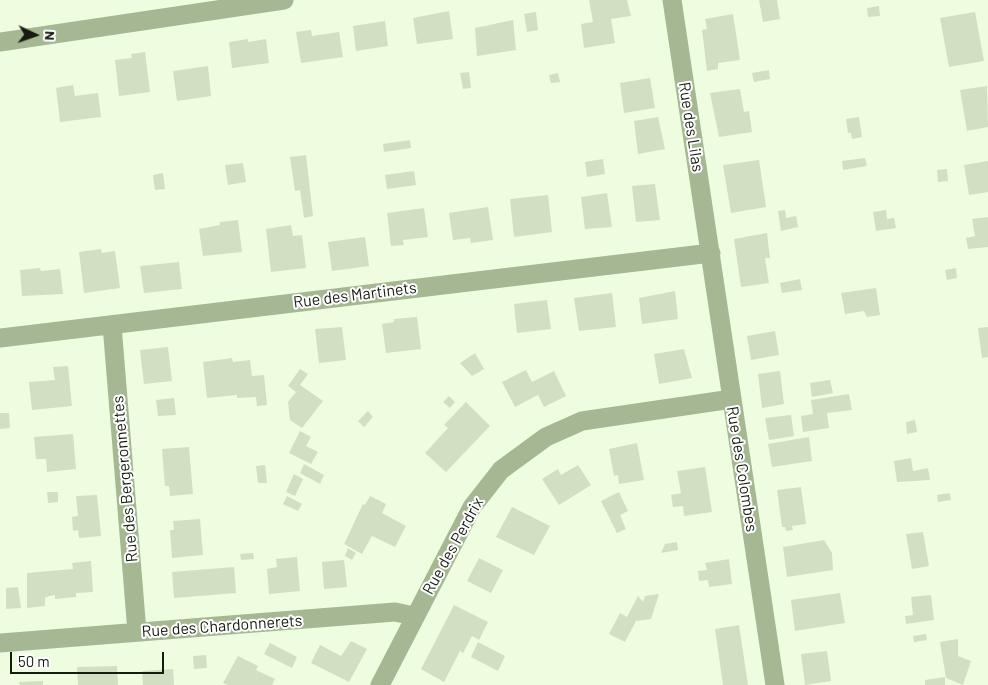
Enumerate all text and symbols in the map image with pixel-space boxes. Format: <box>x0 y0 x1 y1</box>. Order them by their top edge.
north arrow <box>10 10 60 60</box>
text: N <box>42 31 59 41</box>
street label: Rue des Lilas <box>674 81 708 173</box>
street label: Rue des Martinets <box>292 278 418 312</box>
street label: Rue des Bergeronnettes <box>108 395 142 563</box>
street label: Rue des Colombes <box>723 405 761 533</box>
street label: Rue des Perdrix <box>418 494 488 598</box>
street label: Rue des Chardonnerets <box>141 611 303 641</box>
scale bar <box>12 642 166 674</box>
text: 50 m <box>18 652 50 670</box>

